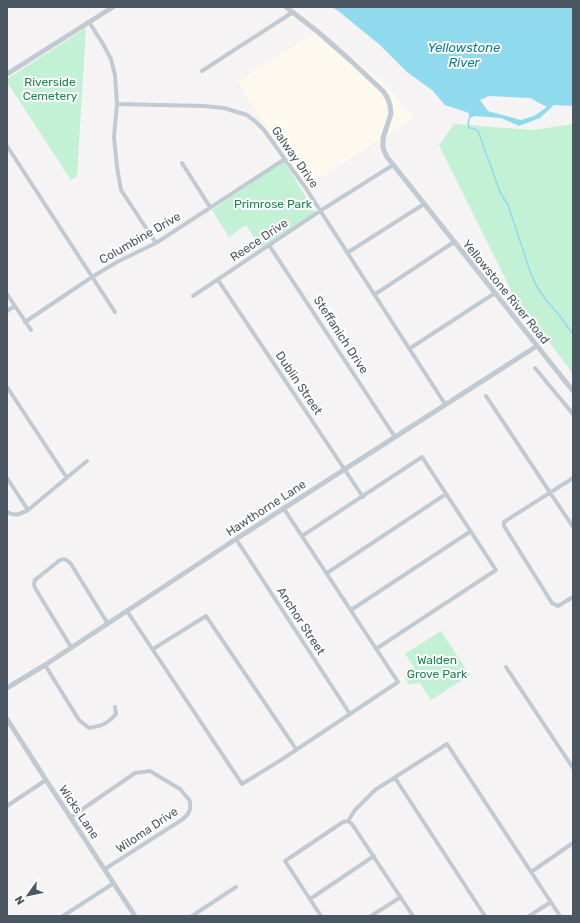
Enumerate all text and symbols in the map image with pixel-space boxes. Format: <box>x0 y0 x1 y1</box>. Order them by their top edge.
water label: Yellowstone River <box>428 40 500 70</box>
park label: Riverside Cemetery <box>23 75 78 103</box>
street label: Galway Drive <box>269 124 321 191</box>
park label: Primrose Park <box>234 197 313 211</box>
street label: Columbine Drive <box>97 209 183 267</box>
street label: Reece Drive <box>228 215 291 264</box>
street label: Yellowstone River Road <box>460 237 552 347</box>
street label: Steffanich Drive <box>311 294 371 377</box>
street label: Dublin Street <box>273 349 325 418</box>
street label: Hawthorne Lane <box>223 477 309 539</box>
street label: Anchor Street <box>274 584 328 658</box>
park label: Walden Grove Park <box>407 653 468 681</box>
street label: Wicks Lane <box>56 783 102 842</box>
street label: Wiloma Drive <box>113 804 181 856</box>
north arrow <box>8 875 48 915</box>
text: N <box>12 893 28 907</box>

